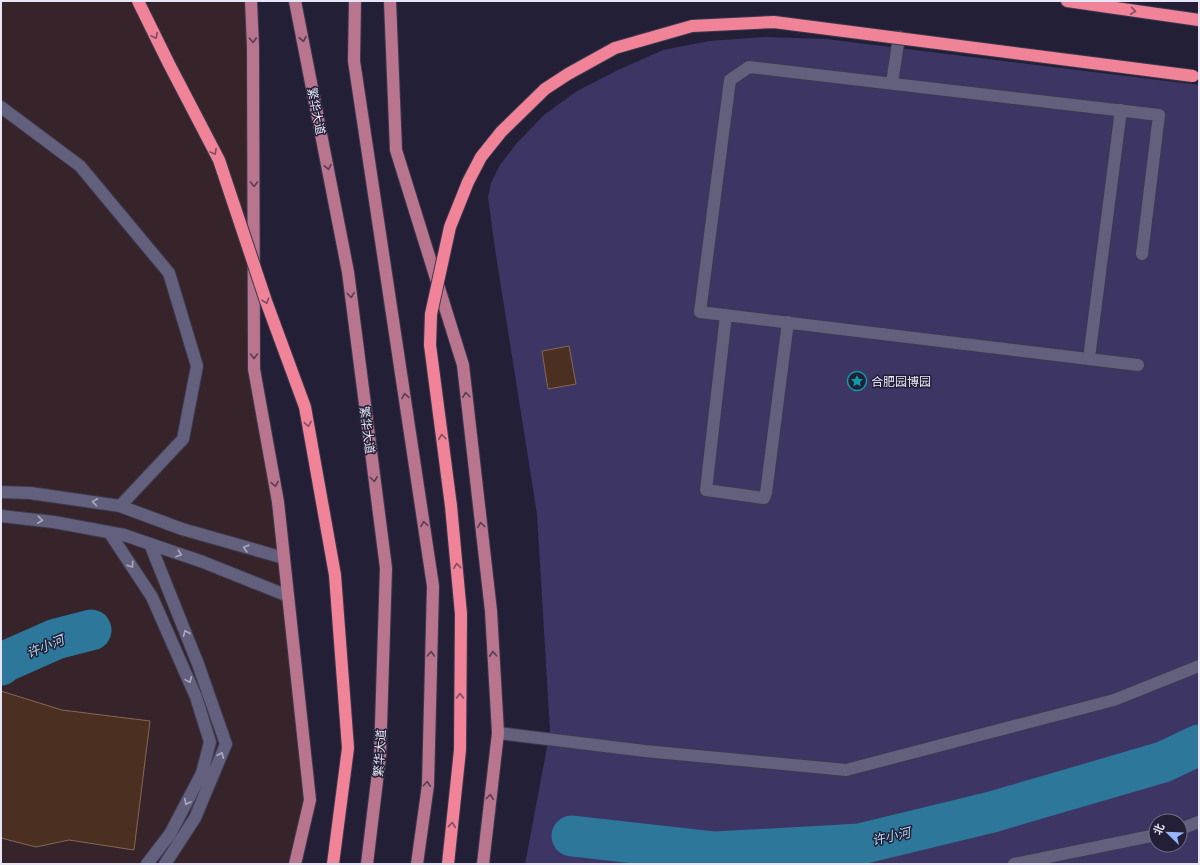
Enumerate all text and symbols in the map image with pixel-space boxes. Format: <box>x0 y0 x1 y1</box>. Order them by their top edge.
one-way arrow <box>1130 6 1136 15</box>
one-way arrow <box>150 32 158 39</box>
one-way arrow <box>298 36 306 42</box>
one-way arrow <box>248 37 257 43</box>
street label: 繁华大道 <box>306 86 328 136</box>
one-way arrow <box>210 147 217 155</box>
one-way arrow <box>323 164 331 170</box>
one-way arrow <box>250 181 258 187</box>
one-way arrow <box>346 292 355 298</box>
one-way arrow <box>261 297 270 304</box>
one-way arrow <box>250 353 258 359</box>
place icon: 合肥园博园 <box>846 370 868 392</box>
place label: 合肥园博园 <box>871 374 931 388</box>
one-way arrow <box>462 392 471 399</box>
one-way arrow <box>401 393 410 399</box>
street label: 繁华大道 <box>358 405 378 455</box>
one-way arrow <box>303 421 311 427</box>
one-way arrow <box>438 434 447 440</box>
one-way arrow <box>369 476 378 482</box>
one-way arrow <box>270 481 278 487</box>
one-way arrow <box>92 498 99 507</box>
one-way arrow <box>37 516 43 525</box>
one-way arrow <box>420 521 429 528</box>
one-way arrow <box>477 522 486 528</box>
one-way arrow <box>243 544 250 553</box>
one-way arrow <box>176 549 183 557</box>
one-way arrow <box>126 560 133 567</box>
one-way arrow <box>452 563 461 569</box>
water label: 许小河 <box>24 630 69 661</box>
one-way arrow <box>182 630 190 637</box>
one-way arrow <box>427 651 436 657</box>
one-way arrow <box>489 651 498 657</box>
one-way arrow <box>184 677 192 684</box>
one-way arrow <box>456 693 465 699</box>
street label: 繁华大道 <box>370 729 388 777</box>
one-way arrow <box>217 751 225 758</box>
one-way arrow <box>423 781 432 787</box>
one-way arrow <box>485 794 494 800</box>
one-way arrow <box>184 798 191 805</box>
north arrow <box>1148 813 1188 853</box>
text: 北 <box>1150 821 1166 836</box>
one-way arrow <box>447 822 456 828</box>
water label: 许小河 <box>870 823 915 848</box>

